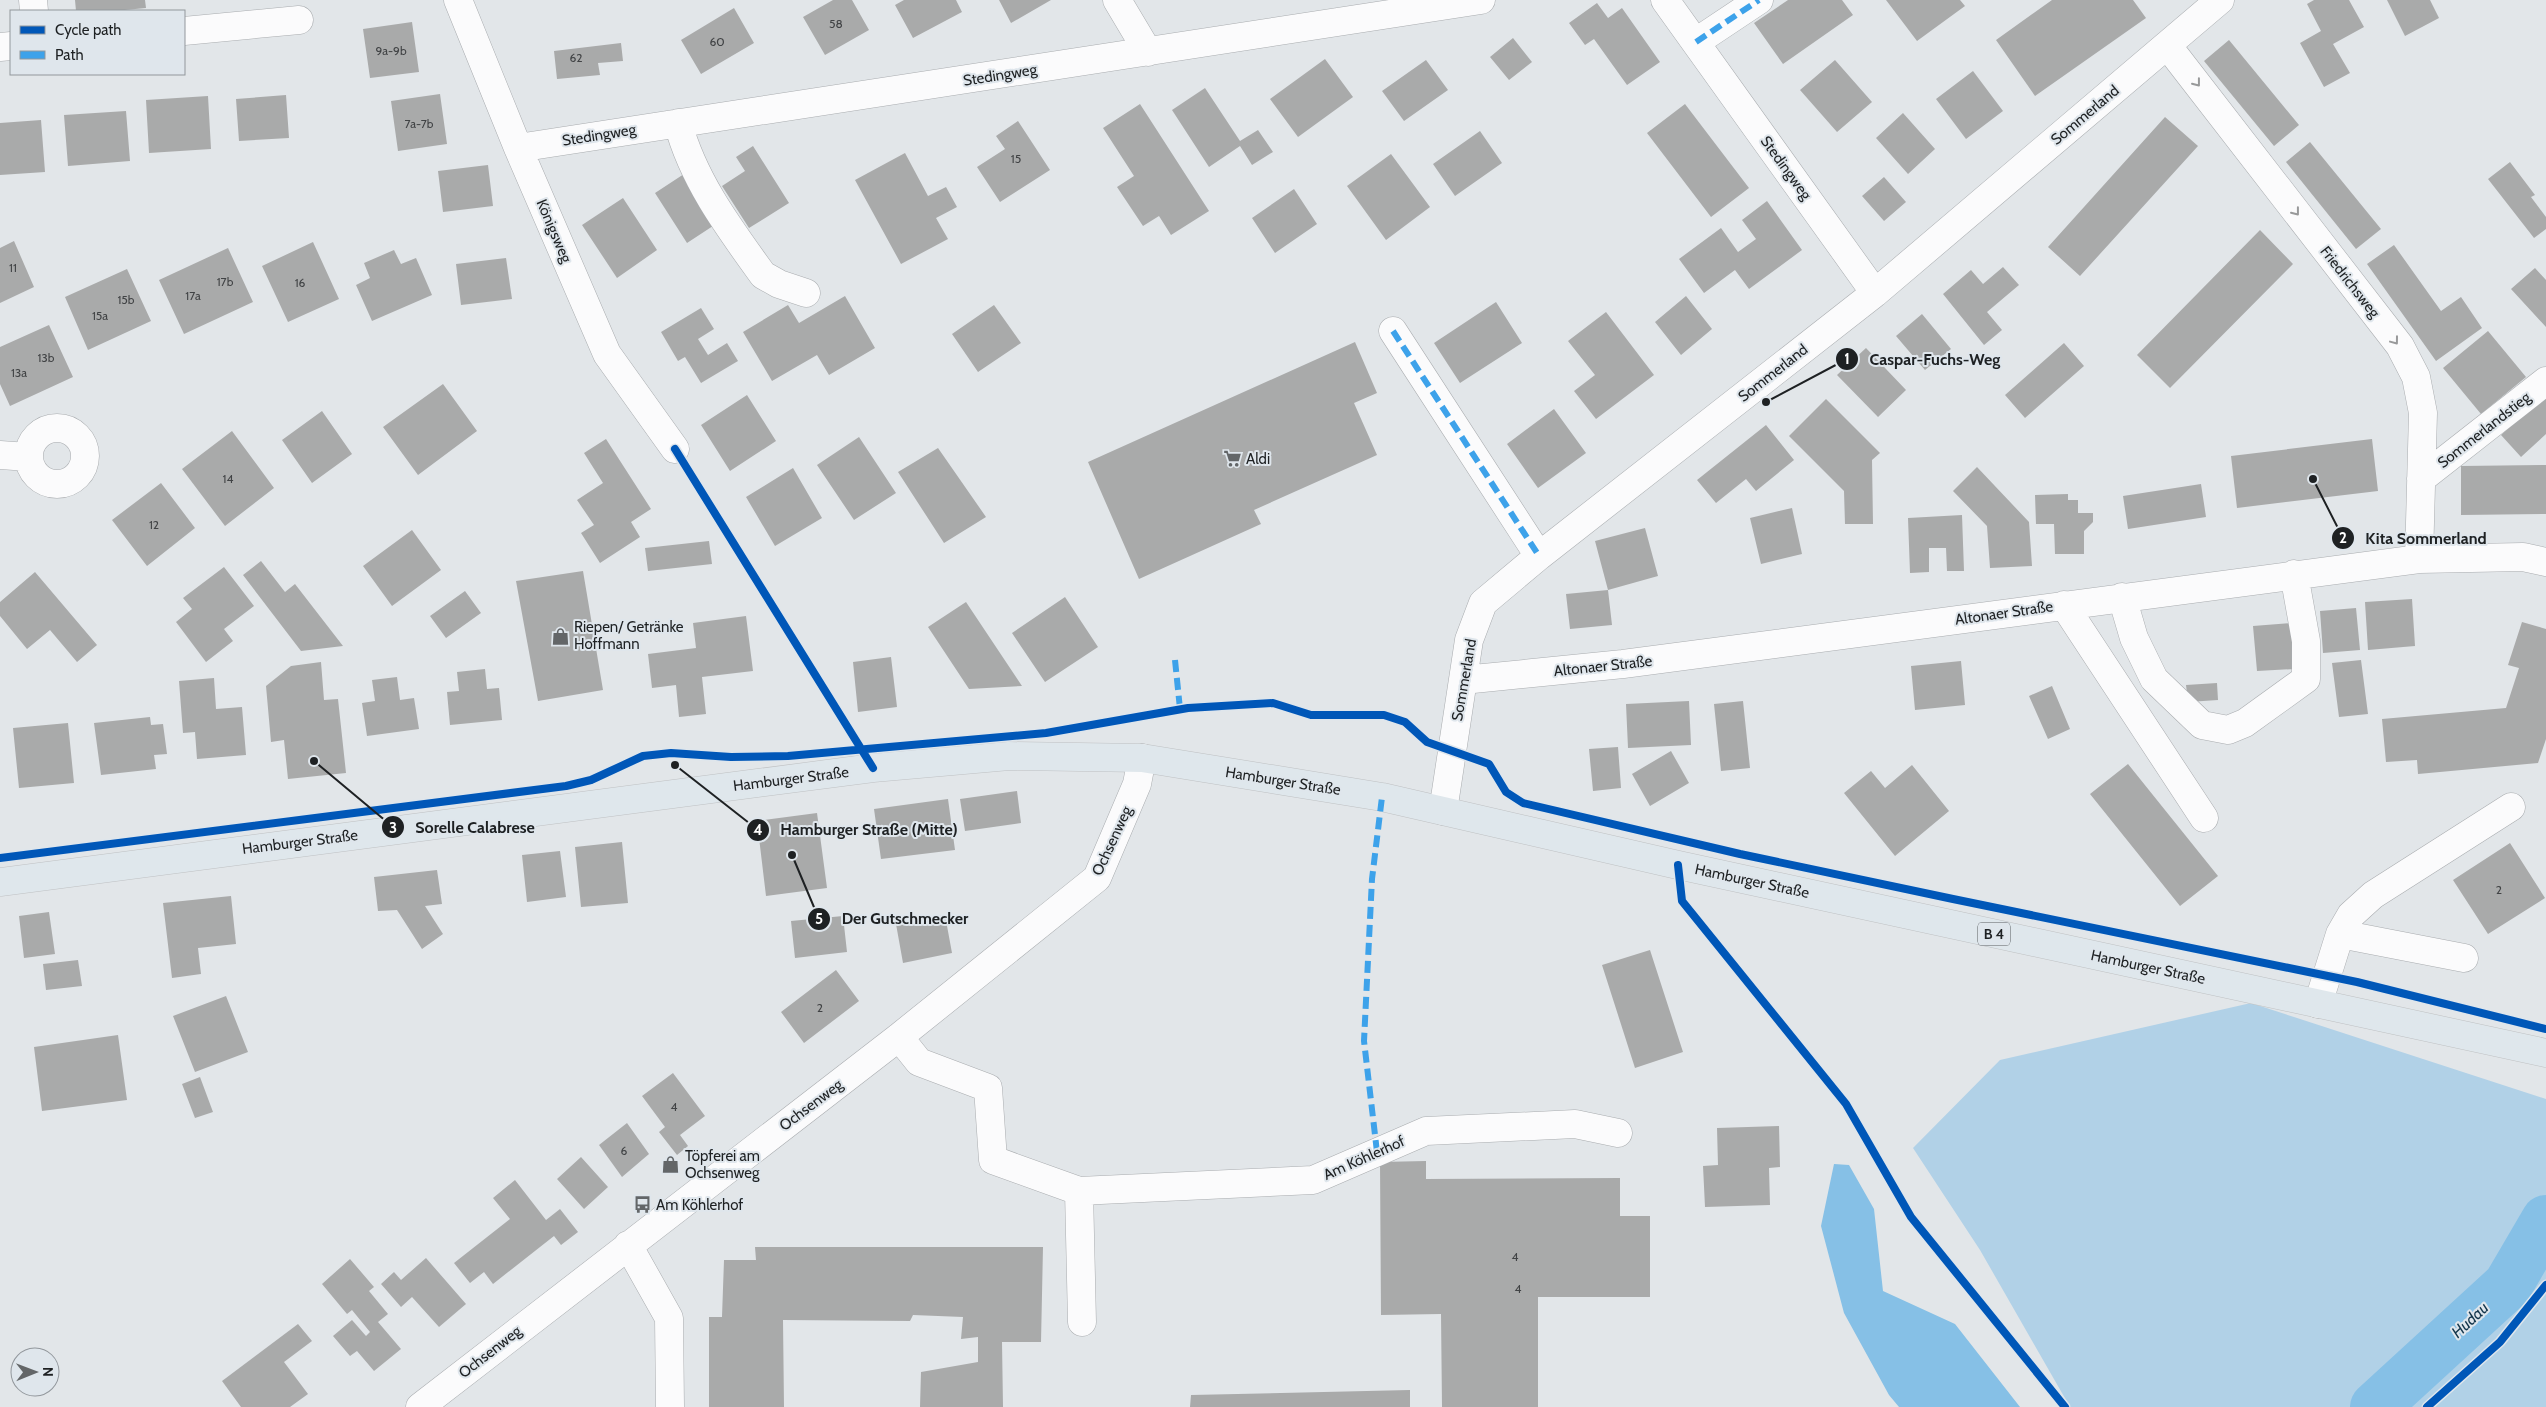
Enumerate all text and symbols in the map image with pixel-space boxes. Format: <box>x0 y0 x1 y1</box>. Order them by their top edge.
legend <box>10 10 185 75</box>
house number: 58 <box>829 16 843 31</box>
text: Cycle path <box>55 21 121 39</box>
house number: 60 <box>709 34 725 49</box>
house number: 9a-9b <box>375 43 407 58</box>
text: Path <box>55 46 84 64</box>
house number: 62 <box>569 50 583 65</box>
street label: Stedingweg <box>962 60 1039 90</box>
one-way arrow <box>2191 77 2200 87</box>
street label: Sommerland <box>2047 81 2123 149</box>
house number: 7a-7b <box>405 116 434 131</box>
street label: Stedingweg <box>561 120 638 150</box>
street label: Stedingweg <box>1757 133 1815 204</box>
house number: 15 <box>1011 151 1021 166</box>
street label: Königsweg <box>533 196 576 266</box>
one-way arrow <box>2291 206 2299 215</box>
street label: Friedrichsweg <box>2316 243 2384 322</box>
house number: 11 <box>9 260 17 275</box>
house number: 17b <box>217 274 234 289</box>
house number: 16 <box>295 275 306 290</box>
house number: 17a <box>185 288 201 303</box>
house number: 15b <box>117 292 135 307</box>
house number: 15a <box>92 308 108 323</box>
one-way arrow <box>2390 335 2398 344</box>
street label: Sommerland <box>1735 340 1811 406</box>
callout: Caspar-Fuchs-Weg <box>1835 344 2011 375</box>
house number: 13b <box>37 350 55 365</box>
text: 1 <box>1844 350 1850 368</box>
text: Caspar-Fuchs-Weg <box>1870 350 2000 369</box>
house number: 13a <box>11 365 27 380</box>
street label: Sommerlandstieg <box>2434 388 2534 472</box>
supermarket icon: Aldi <box>1222 449 1242 469</box>
place label: Aldi <box>1246 450 1270 468</box>
house number: 14 <box>223 471 233 486</box>
house number: 12 <box>149 517 159 532</box>
callout: Kita Sommerland <box>2330 523 2497 554</box>
text: 2 <box>2339 529 2347 547</box>
text: Kita Sommerland <box>2365 529 2487 548</box>
street label: Altonaer Straße <box>1954 597 2055 629</box>
place label: Riepen/ Getränke Hoffmann <box>574 618 684 653</box>
shop icon: Riepen/ Getränke Hoffmann <box>550 626 570 646</box>
street label: Sommerland <box>1448 637 1480 723</box>
street label: Altonaer Straße <box>1553 652 1653 680</box>
street label: Hamburger Straße <box>732 763 850 795</box>
street label: Hamburger Straße <box>1224 763 1342 799</box>
street label: Ochsenweg <box>1088 803 1136 879</box>
callout: Sorelle Calabrese <box>381 812 545 843</box>
callout: Hamburger Straße (Mitte) <box>745 814 968 845</box>
text: Sorelle Calabrese <box>415 818 535 837</box>
text: 3 <box>389 819 397 837</box>
text: Hamburger Straße (Mitte) <box>780 820 958 839</box>
text: 4 <box>753 821 763 839</box>
street label: Hamburger Straße <box>241 826 359 858</box>
street label: Hamburger Straße <box>1693 860 1811 902</box>
house number: 2 <box>2496 882 2502 897</box>
callout: Der Gutschmecker <box>807 903 978 934</box>
text: Der Gutschmecker <box>842 909 969 928</box>
text: 5 <box>815 910 823 928</box>
road number: B 4 <box>1978 922 2010 946</box>
street label: Hamburger Straße <box>2089 946 2207 988</box>
house number: 2 <box>817 1000 823 1015</box>
street label: Ochsenweg <box>776 1075 847 1135</box>
house number: 4 <box>671 1099 678 1114</box>
street label: Am Köhlerhof <box>1320 1132 1408 1184</box>
house number: 6 <box>621 1143 628 1158</box>
place label: Töpferei am Ochsenweg <box>685 1147 760 1182</box>
shop icon: Töpferei am Ochsenweg <box>661 1155 681 1175</box>
bus stop icon: Am Köhlerhof <box>632 1195 652 1215</box>
place label: Am Köhlerhof <box>656 1196 743 1214</box>
house number: 4 <box>1512 1249 1519 1264</box>
house number: 4 <box>1515 1281 1522 1296</box>
water label: Hudau <box>2448 1298 2492 1342</box>
street label: Ochsenweg <box>455 1322 525 1382</box>
north arrow <box>10 1347 60 1397</box>
text: N <box>39 1367 57 1377</box>

